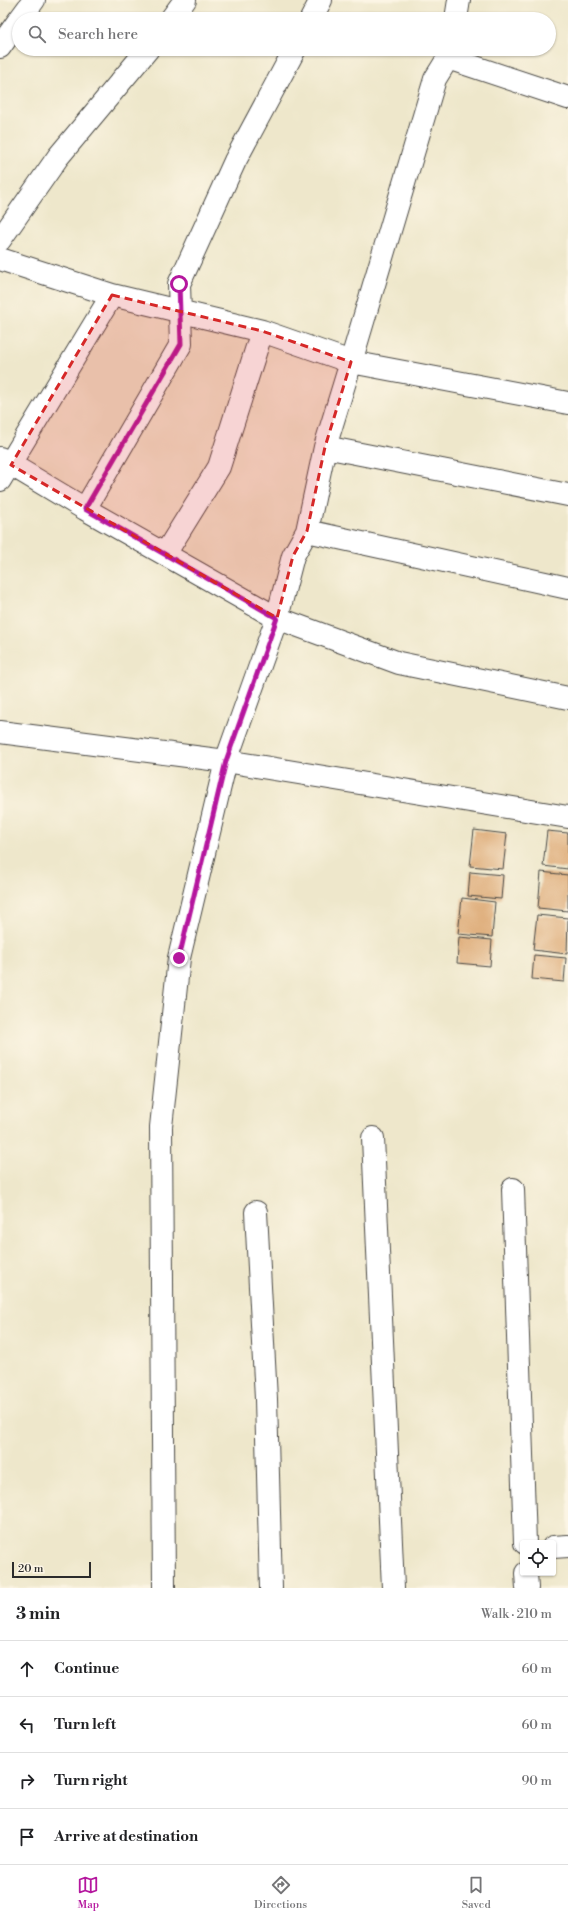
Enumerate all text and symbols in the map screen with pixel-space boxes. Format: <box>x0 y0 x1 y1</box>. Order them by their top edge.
search box <box>12 12 556 56</box>
icon: search <box>26 23 48 45</box>
text: Search here <box>58 25 138 44</box>
route start <box>170 275 188 293</box>
route end <box>170 949 188 967</box>
map controls <box>520 1540 556 1576</box>
button: locate <box>520 1540 556 1576</box>
scale bar <box>12 1560 91 1579</box>
text: 20 m <box>18 1562 43 1576</box>
text: 3 min <box>16 1603 60 1625</box>
text: Walk · 210 m <box>481 1606 552 1622</box>
icon: ahead <box>16 1658 38 1680</box>
text: Continue <box>54 1659 119 1678</box>
text: 60 m <box>521 1661 552 1677</box>
icon: left <box>16 1714 38 1736</box>
text: Turn left <box>54 1715 116 1734</box>
text: 60 m <box>521 1717 552 1733</box>
icon: right <box>16 1770 38 1792</box>
text: Turn right <box>54 1771 128 1790</box>
text: 90 m <box>521 1773 552 1789</box>
icon: arrive <box>16 1826 38 1848</box>
text: Arrive at destination <box>54 1827 198 1846</box>
tab: Map <box>77 1874 99 1912</box>
tab: Directions <box>254 1874 307 1912</box>
tab: Saved <box>462 1874 491 1912</box>

